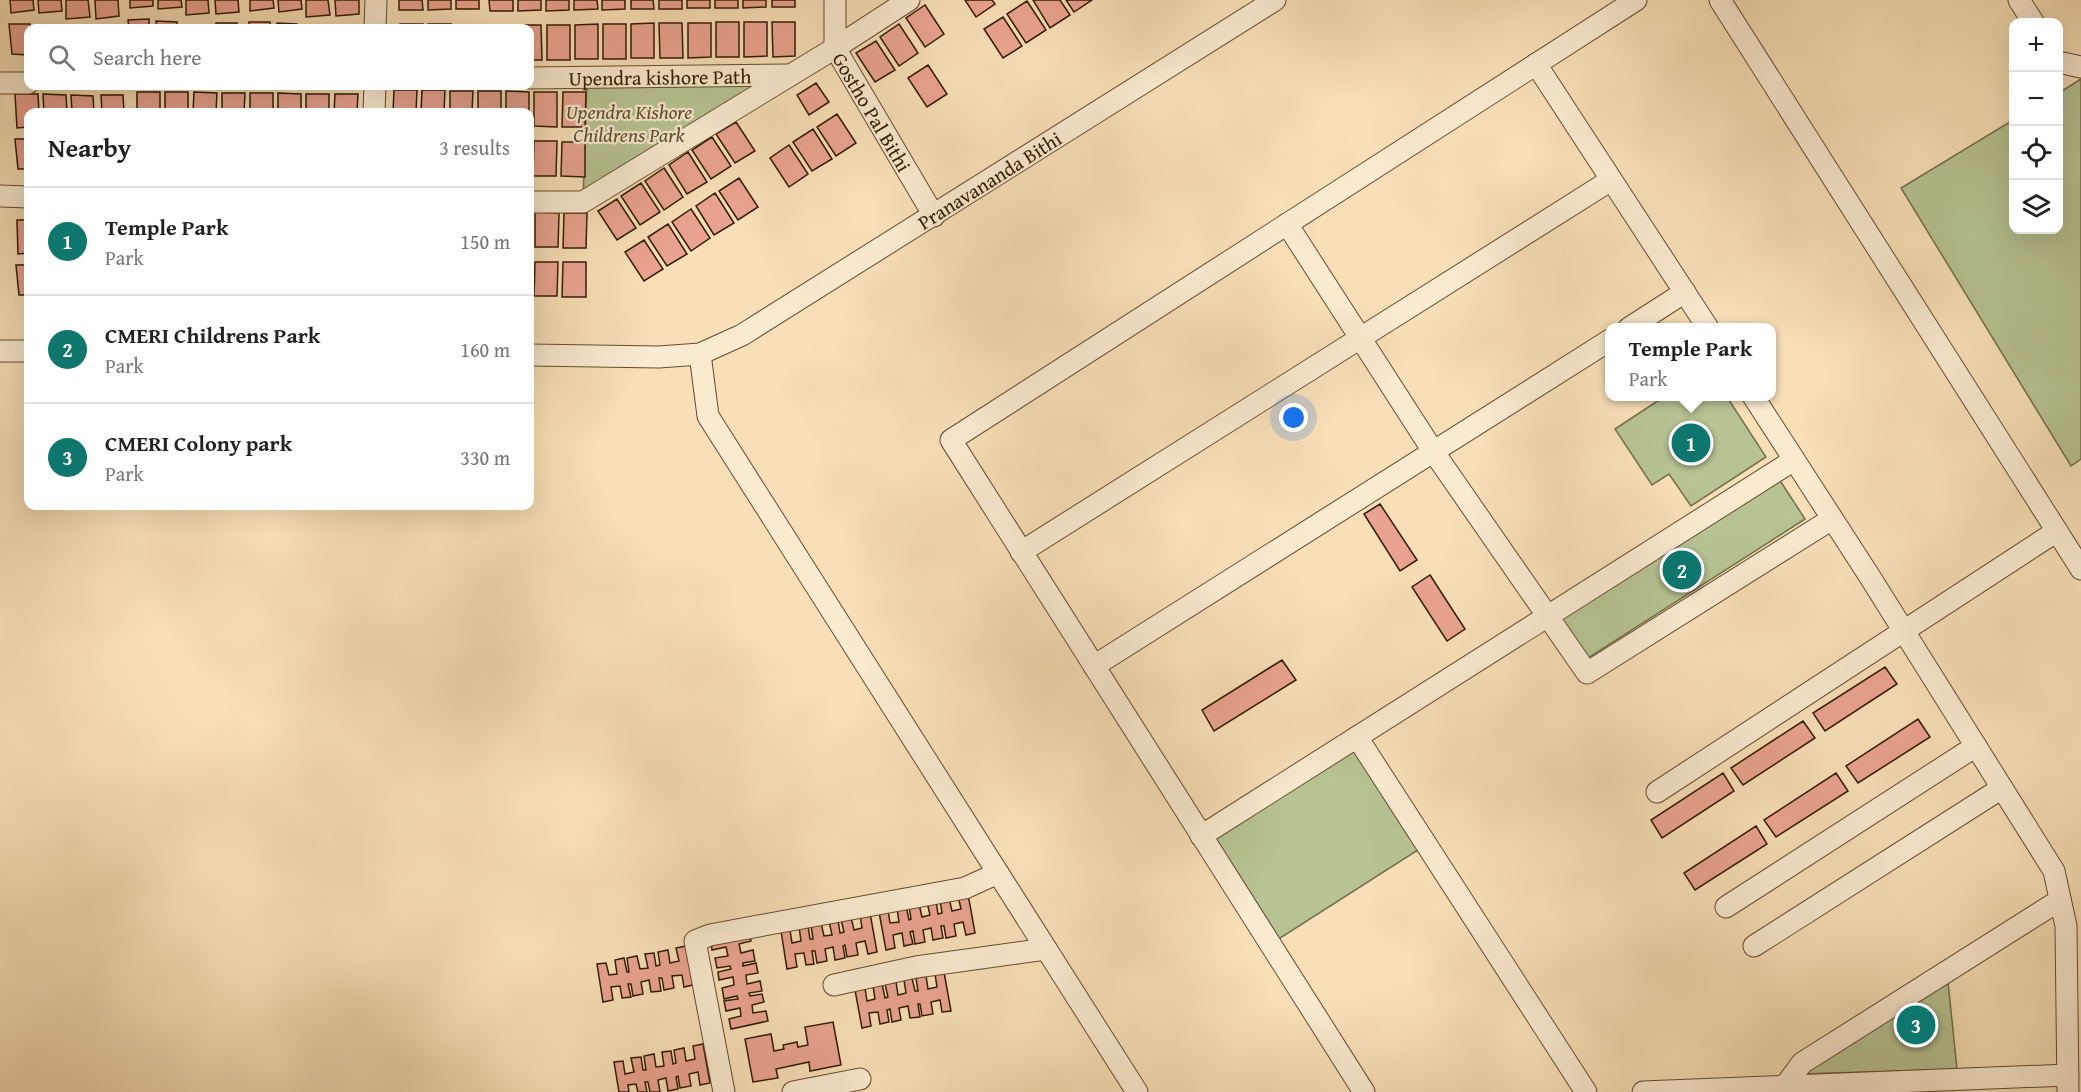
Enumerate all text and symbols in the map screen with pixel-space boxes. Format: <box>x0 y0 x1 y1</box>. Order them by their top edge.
map controls <box>2009 18 2063 234</box>
button: + <box>2009 18 2063 72</box>
search box <box>24 24 534 90</box>
icon: search <box>45 41 78 74</box>
text: Search here <box>93 41 202 73</box>
street label: Gostho Pal Bithi <box>826 47 919 177</box>
street label: Upendra kishore Path <box>569 61 751 92</box>
button: − <box>2009 72 2063 126</box>
park label: Upendra Kishore Childrens Park <box>566 97 692 149</box>
street label: Pranavananda Bithi <box>911 123 1067 236</box>
button: locate <box>2009 126 2063 180</box>
text: Nearby <box>48 128 131 167</box>
text: 3 results <box>439 133 510 162</box>
button: layers <box>2009 180 2063 234</box>
text: Temple Park <box>105 211 228 243</box>
text: 1 <box>62 227 73 256</box>
text: 150 m <box>460 227 510 256</box>
text: Park <box>105 243 144 272</box>
text: CMERI Childrens Park <box>105 319 320 351</box>
popup <box>1605 323 1776 401</box>
text: Temple Park <box>1629 332 1752 364</box>
text: 2 <box>62 335 73 364</box>
text: 160 m <box>460 335 510 364</box>
text: Park <box>105 351 144 380</box>
text: Park <box>1629 364 1667 393</box>
your location <box>1279 403 1308 432</box>
pin: 1 <box>1672 420 1710 466</box>
text: CMERI Colony park <box>105 427 292 459</box>
text: 3 <box>62 443 73 472</box>
text: 330 m <box>460 443 510 472</box>
text: Park <box>105 459 144 488</box>
pin: 2 <box>1662 548 1702 592</box>
pin: 3 <box>1896 1002 1936 1048</box>

